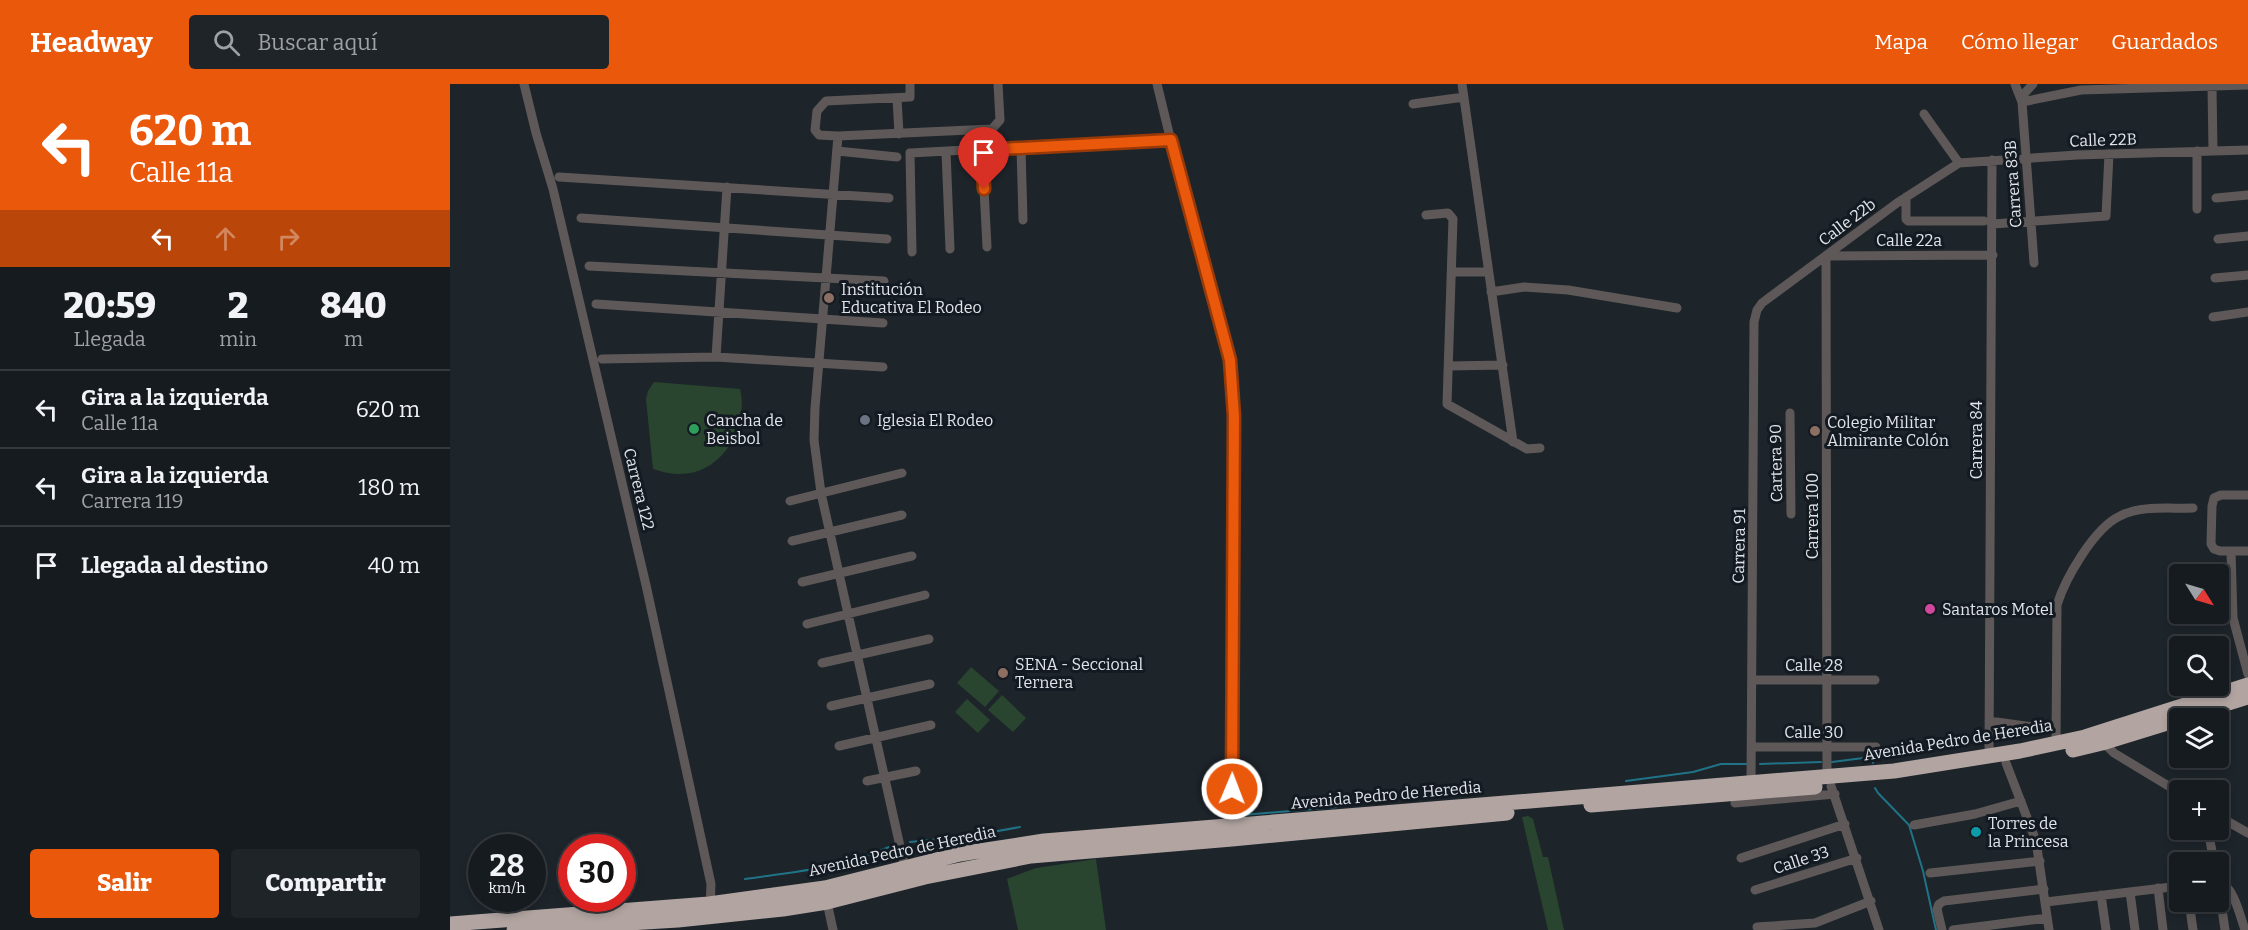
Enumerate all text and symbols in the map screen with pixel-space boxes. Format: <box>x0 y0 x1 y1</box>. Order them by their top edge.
search box <box>189 15 609 69</box>
text: Headway <box>30 26 153 59</box>
icon: search <box>210 26 243 59</box>
text: Buscar aquí <box>258 29 378 56</box>
text: Mapa <box>1874 29 1928 55</box>
text: Cómo llegar <box>1961 29 2078 55</box>
text: Guardados <box>2111 29 2218 55</box>
text: 620 m <box>129 106 251 156</box>
icon: left <box>30 108 108 186</box>
pin <box>958 127 1009 189</box>
street label: Calle 22B <box>2069 129 2137 151</box>
icon: arrive <box>967 136 1000 169</box>
street label: Carrera 83B <box>2000 139 2026 229</box>
text: Calle 11a <box>129 157 233 189</box>
street label: Calle 22b <box>1815 194 1879 250</box>
icon: left <box>146 222 179 255</box>
icon: ahead <box>209 222 242 255</box>
icon: right <box>272 222 305 255</box>
street label: Calle 22a <box>1876 231 1942 250</box>
place label: Institución Educativa El Rodeo <box>841 280 982 317</box>
text: 20:59 <box>63 284 156 328</box>
text: 2 <box>228 284 248 328</box>
text: 840 <box>320 284 387 328</box>
marker: Institución Educativa El Rodeo <box>822 291 836 305</box>
text: Llegada <box>74 327 146 351</box>
text: min <box>219 327 257 351</box>
text: m <box>344 327 363 351</box>
text: Gira a la izquierda <box>81 384 269 411</box>
icon: left <box>30 393 63 426</box>
text: 620 m <box>356 396 420 423</box>
street label: Carrera 84 <box>1967 400 1986 479</box>
text: Calle 11a <box>81 411 158 435</box>
place label: Cancha de Beisbol <box>706 411 783 448</box>
place label: Iglesia El Rodeo <box>877 411 993 430</box>
marker: Iglesia El Rodeo <box>858 413 872 427</box>
place label: Colegio Militar Almirante Colón <box>1827 413 1949 450</box>
marker: Cancha de Beisbol <box>687 422 701 436</box>
street label: Cartera 90 <box>1766 424 1786 502</box>
marker: Colegio Militar Almirante Colón <box>1808 424 1822 438</box>
street label: Carrera 122 <box>620 446 658 532</box>
text: Gira a la izquierda <box>81 462 269 489</box>
icon: left <box>30 471 63 504</box>
street label: Carrera 100 <box>1803 473 1822 559</box>
text: 180 m <box>358 474 420 501</box>
text: Carrera 119 <box>81 489 183 513</box>
street label: Carrera 91 <box>1729 508 1749 584</box>
icon: arrive <box>30 549 63 582</box>
text: Llegada al destino <box>81 552 268 579</box>
text: 40 m <box>368 552 420 579</box>
north arrow <box>2169 564 2229 624</box>
map controls <box>2169 564 2229 912</box>
place label: Santaros Motel <box>1942 600 2054 619</box>
marker: Santaros Motel <box>1923 602 1937 616</box>
button: search <box>2169 636 2229 696</box>
place label: SENA - Seccional Ternera <box>1015 655 1143 692</box>
street label: Calle 28 <box>1785 656 1843 675</box>
marker: SENA - Seccional Ternera <box>996 666 1010 680</box>
button: layers <box>2169 708 2229 768</box>
street label: Avenida Pedro de Heredia <box>1862 716 2054 764</box>
street label: Calle 30 <box>1784 723 1844 742</box>
position arrow <box>1200 757 1264 821</box>
street label: Avenida Pedro de Heredia <box>1290 777 1482 813</box>
button: + <box>2169 780 2229 840</box>
place label: Torres de la Princesa <box>1988 814 2069 851</box>
street label: Avenida Pedro de Heredia <box>807 822 998 880</box>
marker: Torres de la Princesa <box>1969 825 1983 839</box>
speed limit sign: 30 <box>558 834 636 912</box>
street label: Calle 33 <box>1771 842 1831 878</box>
text: 28 <box>490 848 524 884</box>
button: Salir <box>30 849 219 918</box>
button: Compartir <box>231 849 420 918</box>
button: − <box>2169 852 2229 912</box>
text: km/h <box>488 879 526 897</box>

